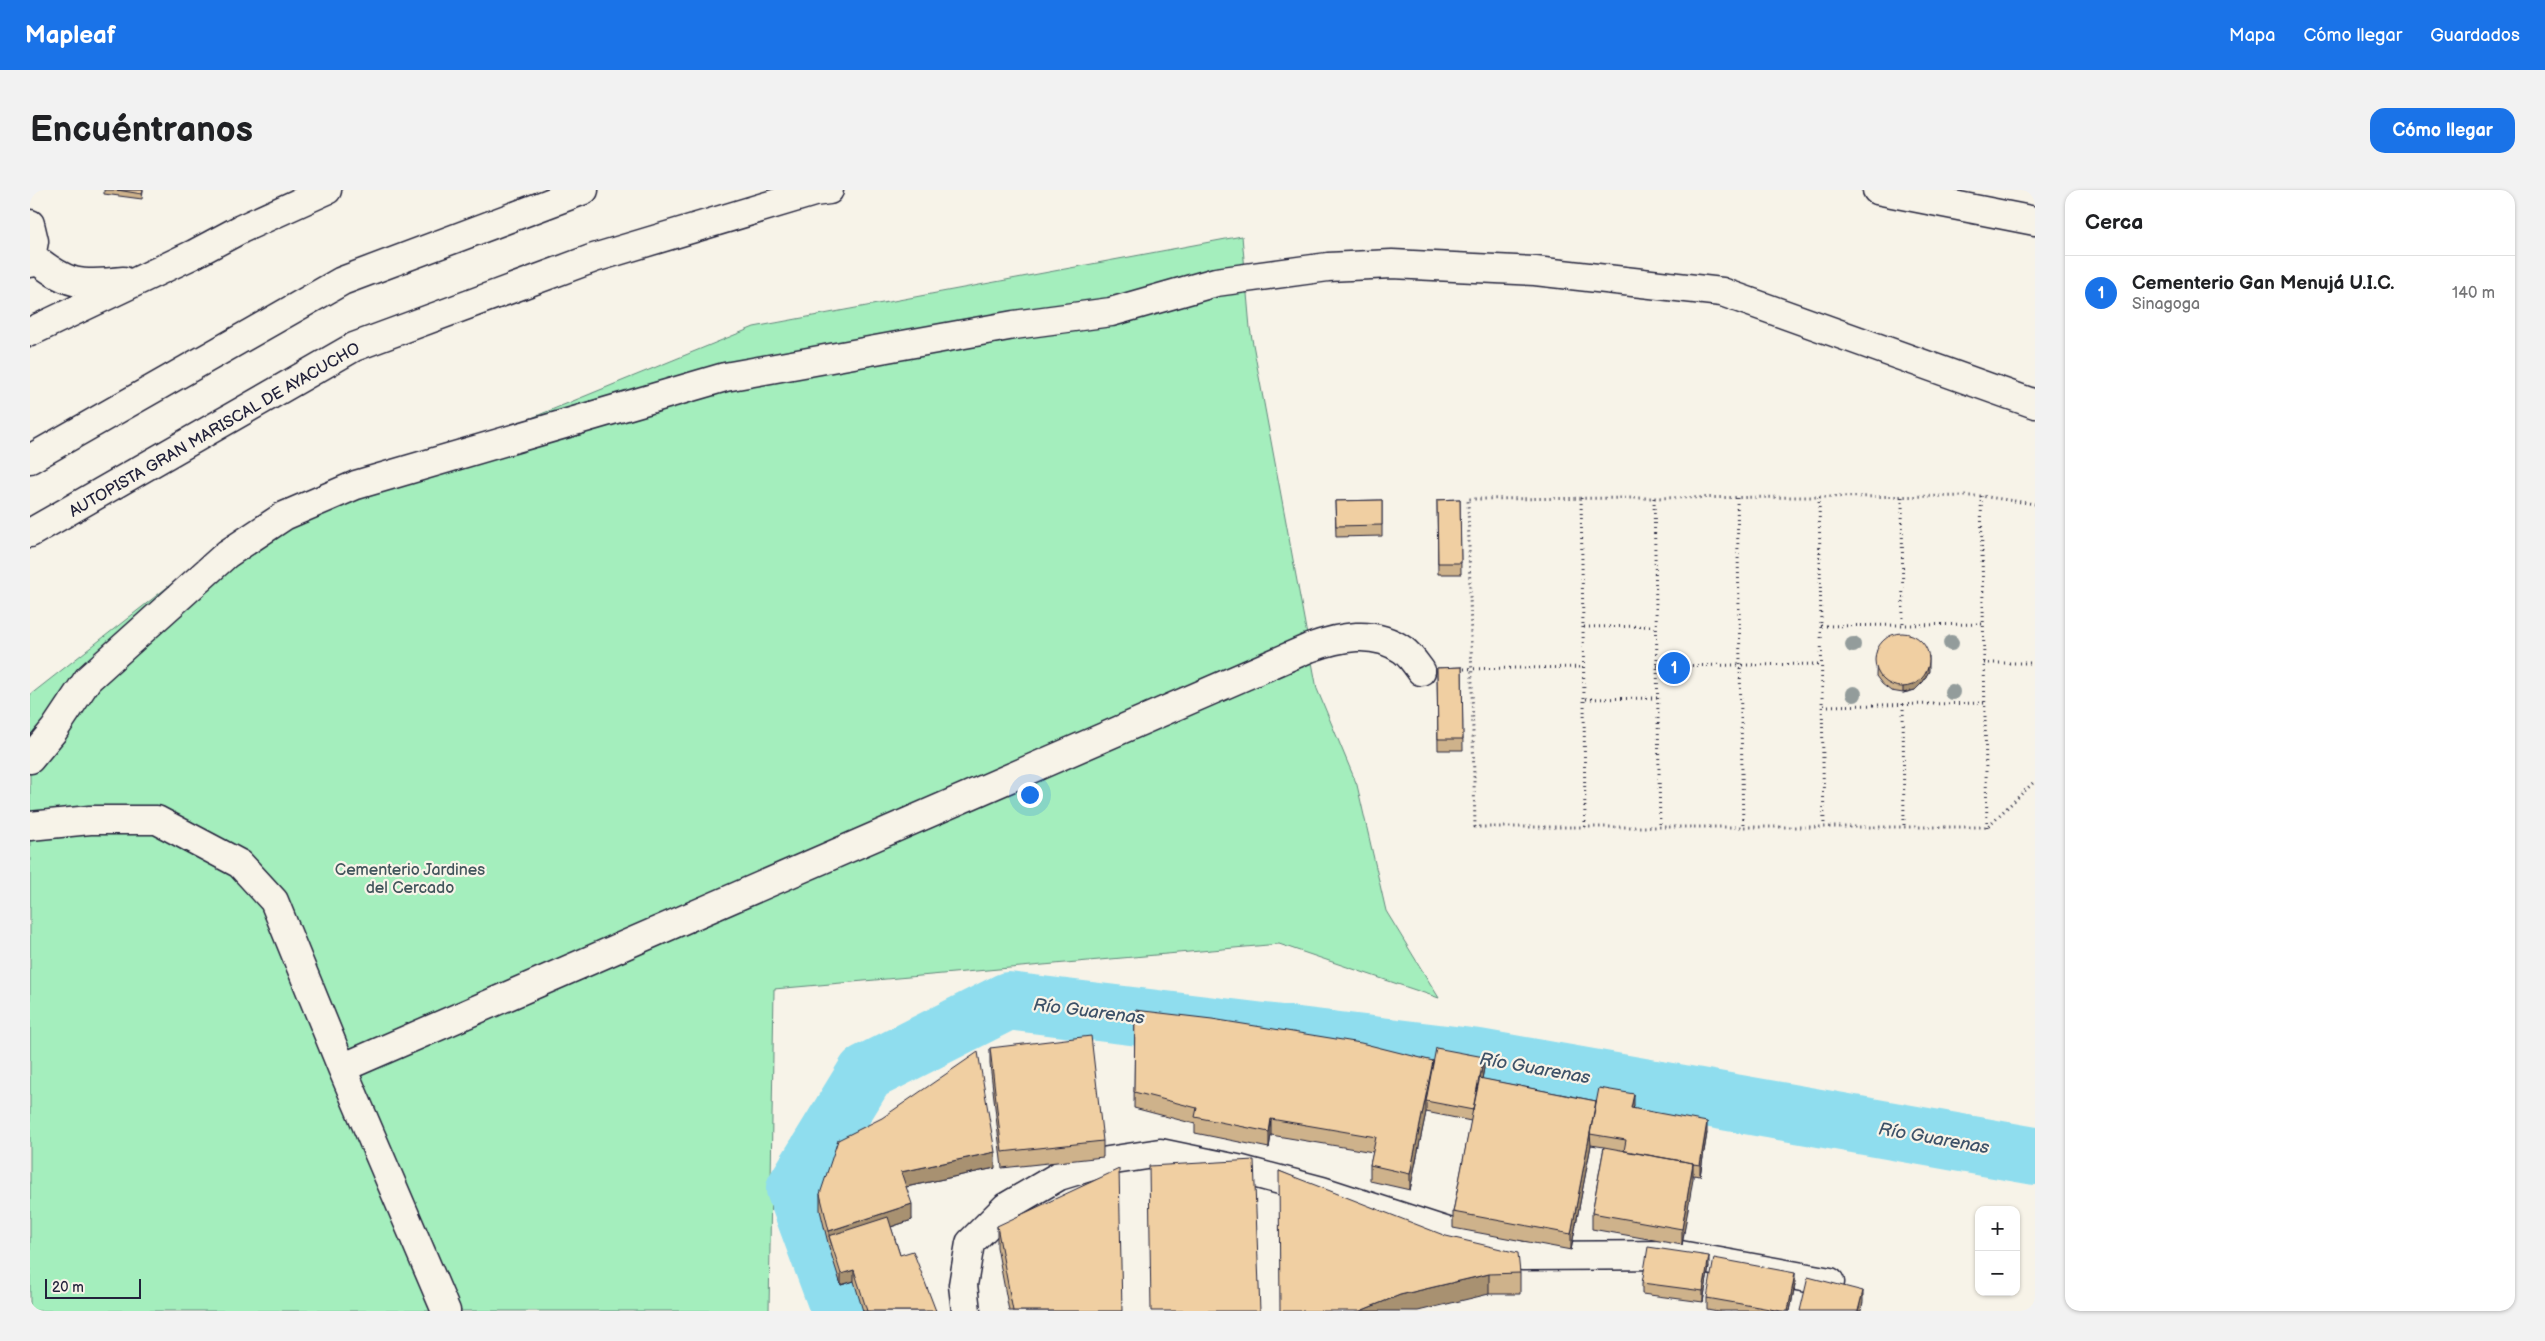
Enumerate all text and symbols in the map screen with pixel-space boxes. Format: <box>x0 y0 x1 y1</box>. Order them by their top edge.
text: Mapleaf <box>25 21 116 50</box>
text: Mapa <box>2229 25 2275 46</box>
text: Cómo llegar <box>2303 25 2402 46</box>
text: Guardados <box>2430 25 2520 46</box>
button: Cómo llegar <box>2370 108 2515 153</box>
text: Encuéntranos <box>30 109 253 152</box>
text: Cerca <box>2085 210 2143 235</box>
text: Cementerio Gan Menujá U.I.C. <box>2132 272 2394 295</box>
text: 1 <box>2098 284 2104 303</box>
text: 140 m <box>2452 284 2495 303</box>
text: Sinagoga <box>2132 295 2200 314</box>
street label: AUTOPISTA GRAN MARISCAL DE AYACUCHO <box>66 339 364 522</box>
pin: 1 <box>1658 649 1690 687</box>
your location <box>1017 782 1043 808</box>
park label: Cementerio Jardines del Cercado <box>335 861 485 898</box>
water label: Río Guarenas <box>1032 994 1146 1029</box>
water label: Río Guarenas <box>1478 1048 1592 1089</box>
water label: Río Guarenas <box>1877 1118 1991 1159</box>
map controls <box>1975 1206 2020 1296</box>
button: + <box>1975 1206 2020 1251</box>
button: − <box>1975 1251 2020 1296</box>
scale bar <box>45 1276 141 1299</box>
text: 20 m <box>52 1279 84 1296</box>

